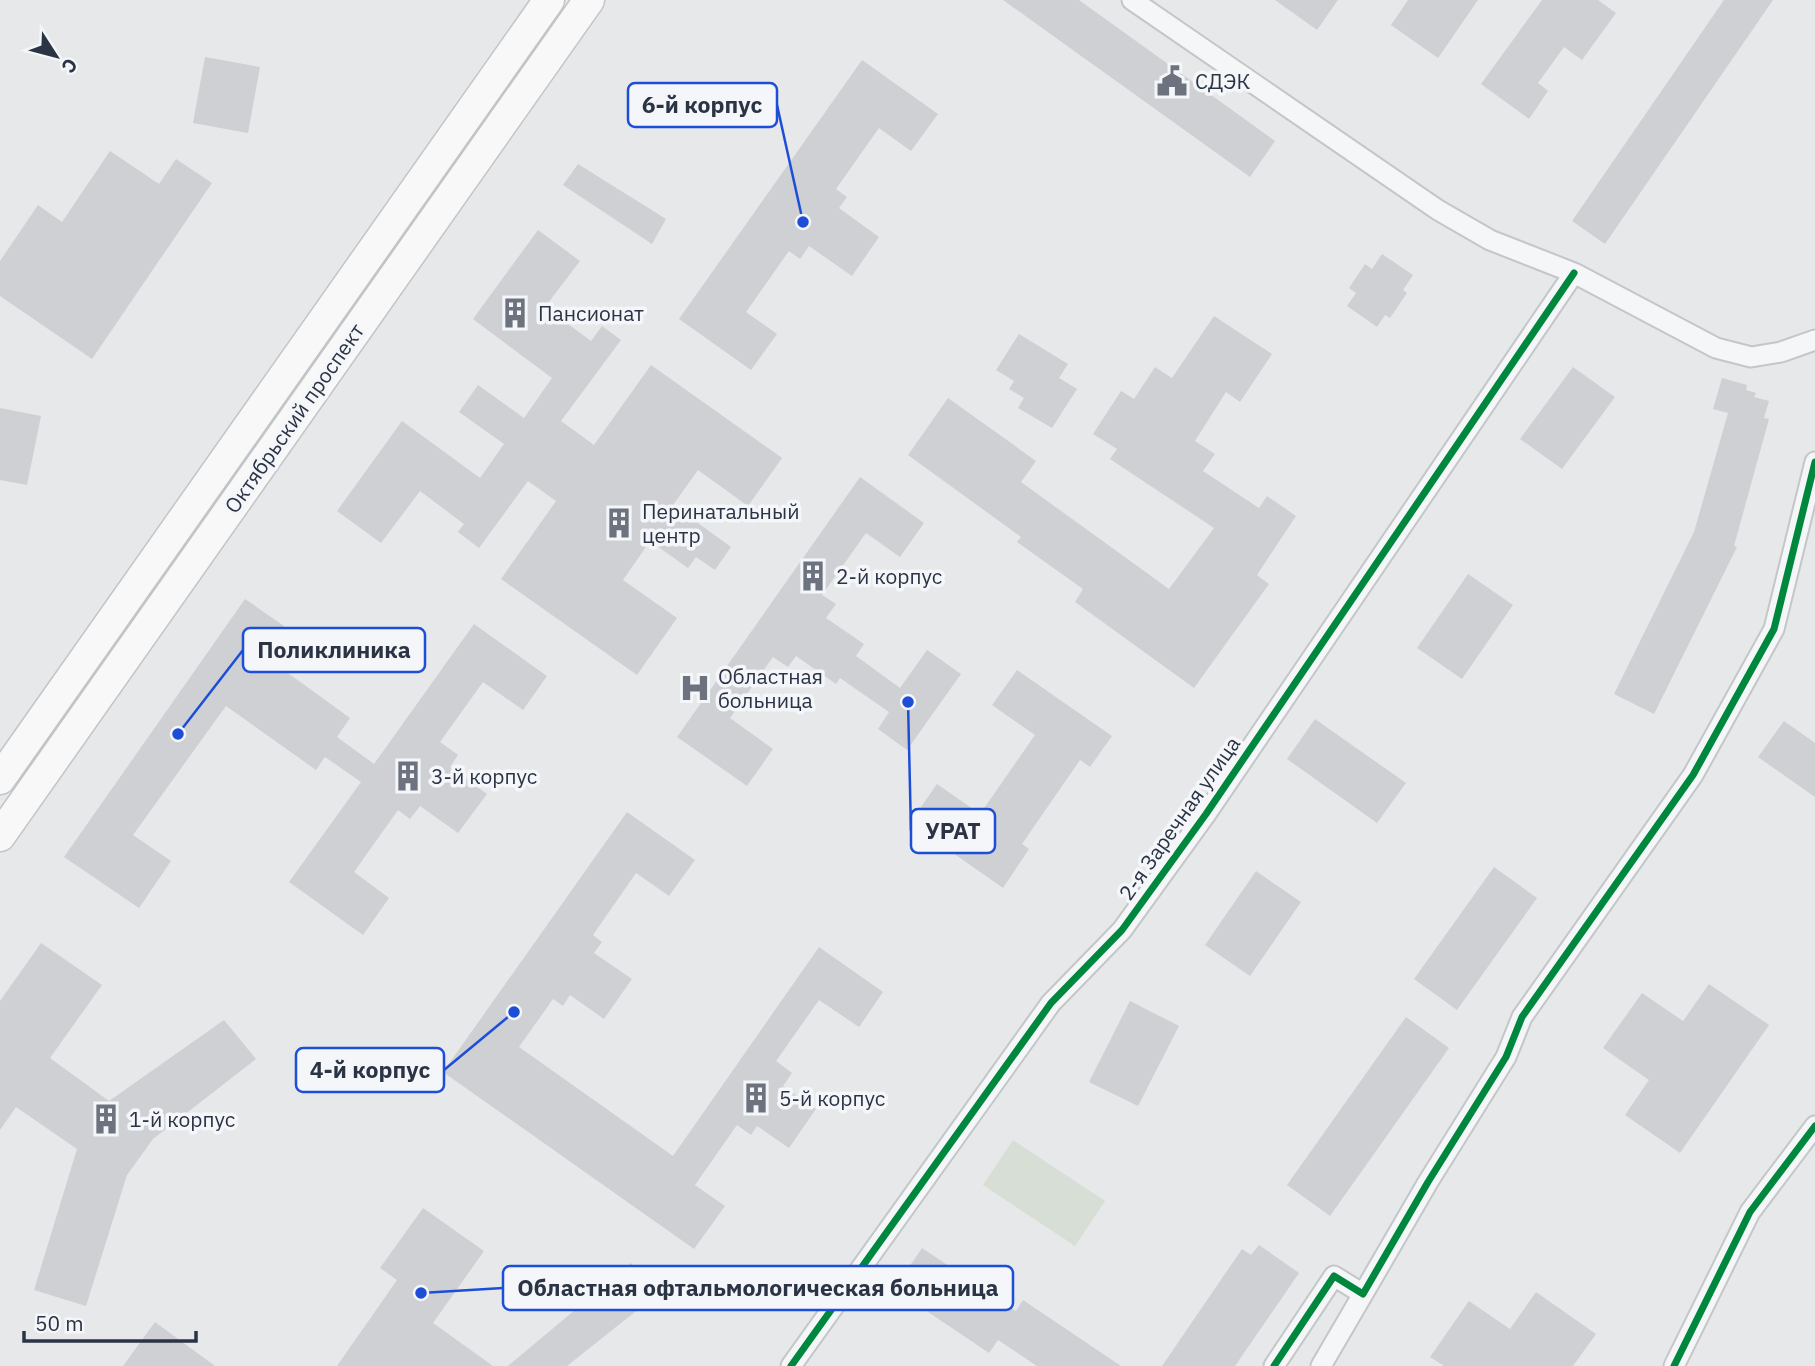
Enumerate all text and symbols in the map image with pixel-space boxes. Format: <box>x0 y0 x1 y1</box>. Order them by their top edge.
north arrow <box>21 21 91 91</box>
text: С <box>56 54 83 78</box>
public building icon: СДЭК <box>1155 64 1189 98</box>
place label: СДЭК <box>1195 67 1250 95</box>
callout: 6-й корпус <box>628 83 777 127</box>
text: 6-й корпус <box>642 89 762 119</box>
building icon: Пансионат <box>498 296 532 330</box>
place label: Пансионат <box>538 299 644 327</box>
street label: Октябрьский проспект <box>218 317 370 518</box>
place label: Перинатальный центр <box>642 497 800 549</box>
building icon: Перинатальный центр <box>602 506 636 540</box>
building icon: 2-й корпус <box>796 559 830 593</box>
place label: 2-й корпус <box>836 562 942 590</box>
callout: Поликлиника <box>243 628 425 672</box>
text: Поликлиника <box>257 634 411 664</box>
place label: Областная больница <box>718 662 823 714</box>
hospital icon: Областная больница <box>678 671 712 705</box>
street label: 2-я Заречная улица <box>1112 731 1246 905</box>
building icon: 3-й корпус <box>391 759 425 793</box>
place label: 3-й корпус <box>431 762 537 790</box>
callout: УРАТ <box>911 809 995 853</box>
text: УРАТ <box>925 815 981 845</box>
callout: 4-й корпус <box>296 1048 444 1092</box>
text: 4-й корпус <box>310 1054 430 1084</box>
building icon: 5-й корпус <box>739 1081 773 1115</box>
place label: 5-й корпус <box>779 1084 885 1112</box>
building icon: 1-й корпус <box>89 1102 123 1136</box>
place label: 1-й корпус <box>129 1105 235 1133</box>
callout: Областная офтальмологическая больница <box>503 1266 1013 1310</box>
text: Областная офтальмологическая больница <box>517 1272 999 1302</box>
scale bar <box>24 1300 196 1344</box>
text: 50 m <box>35 1309 84 1337</box>

